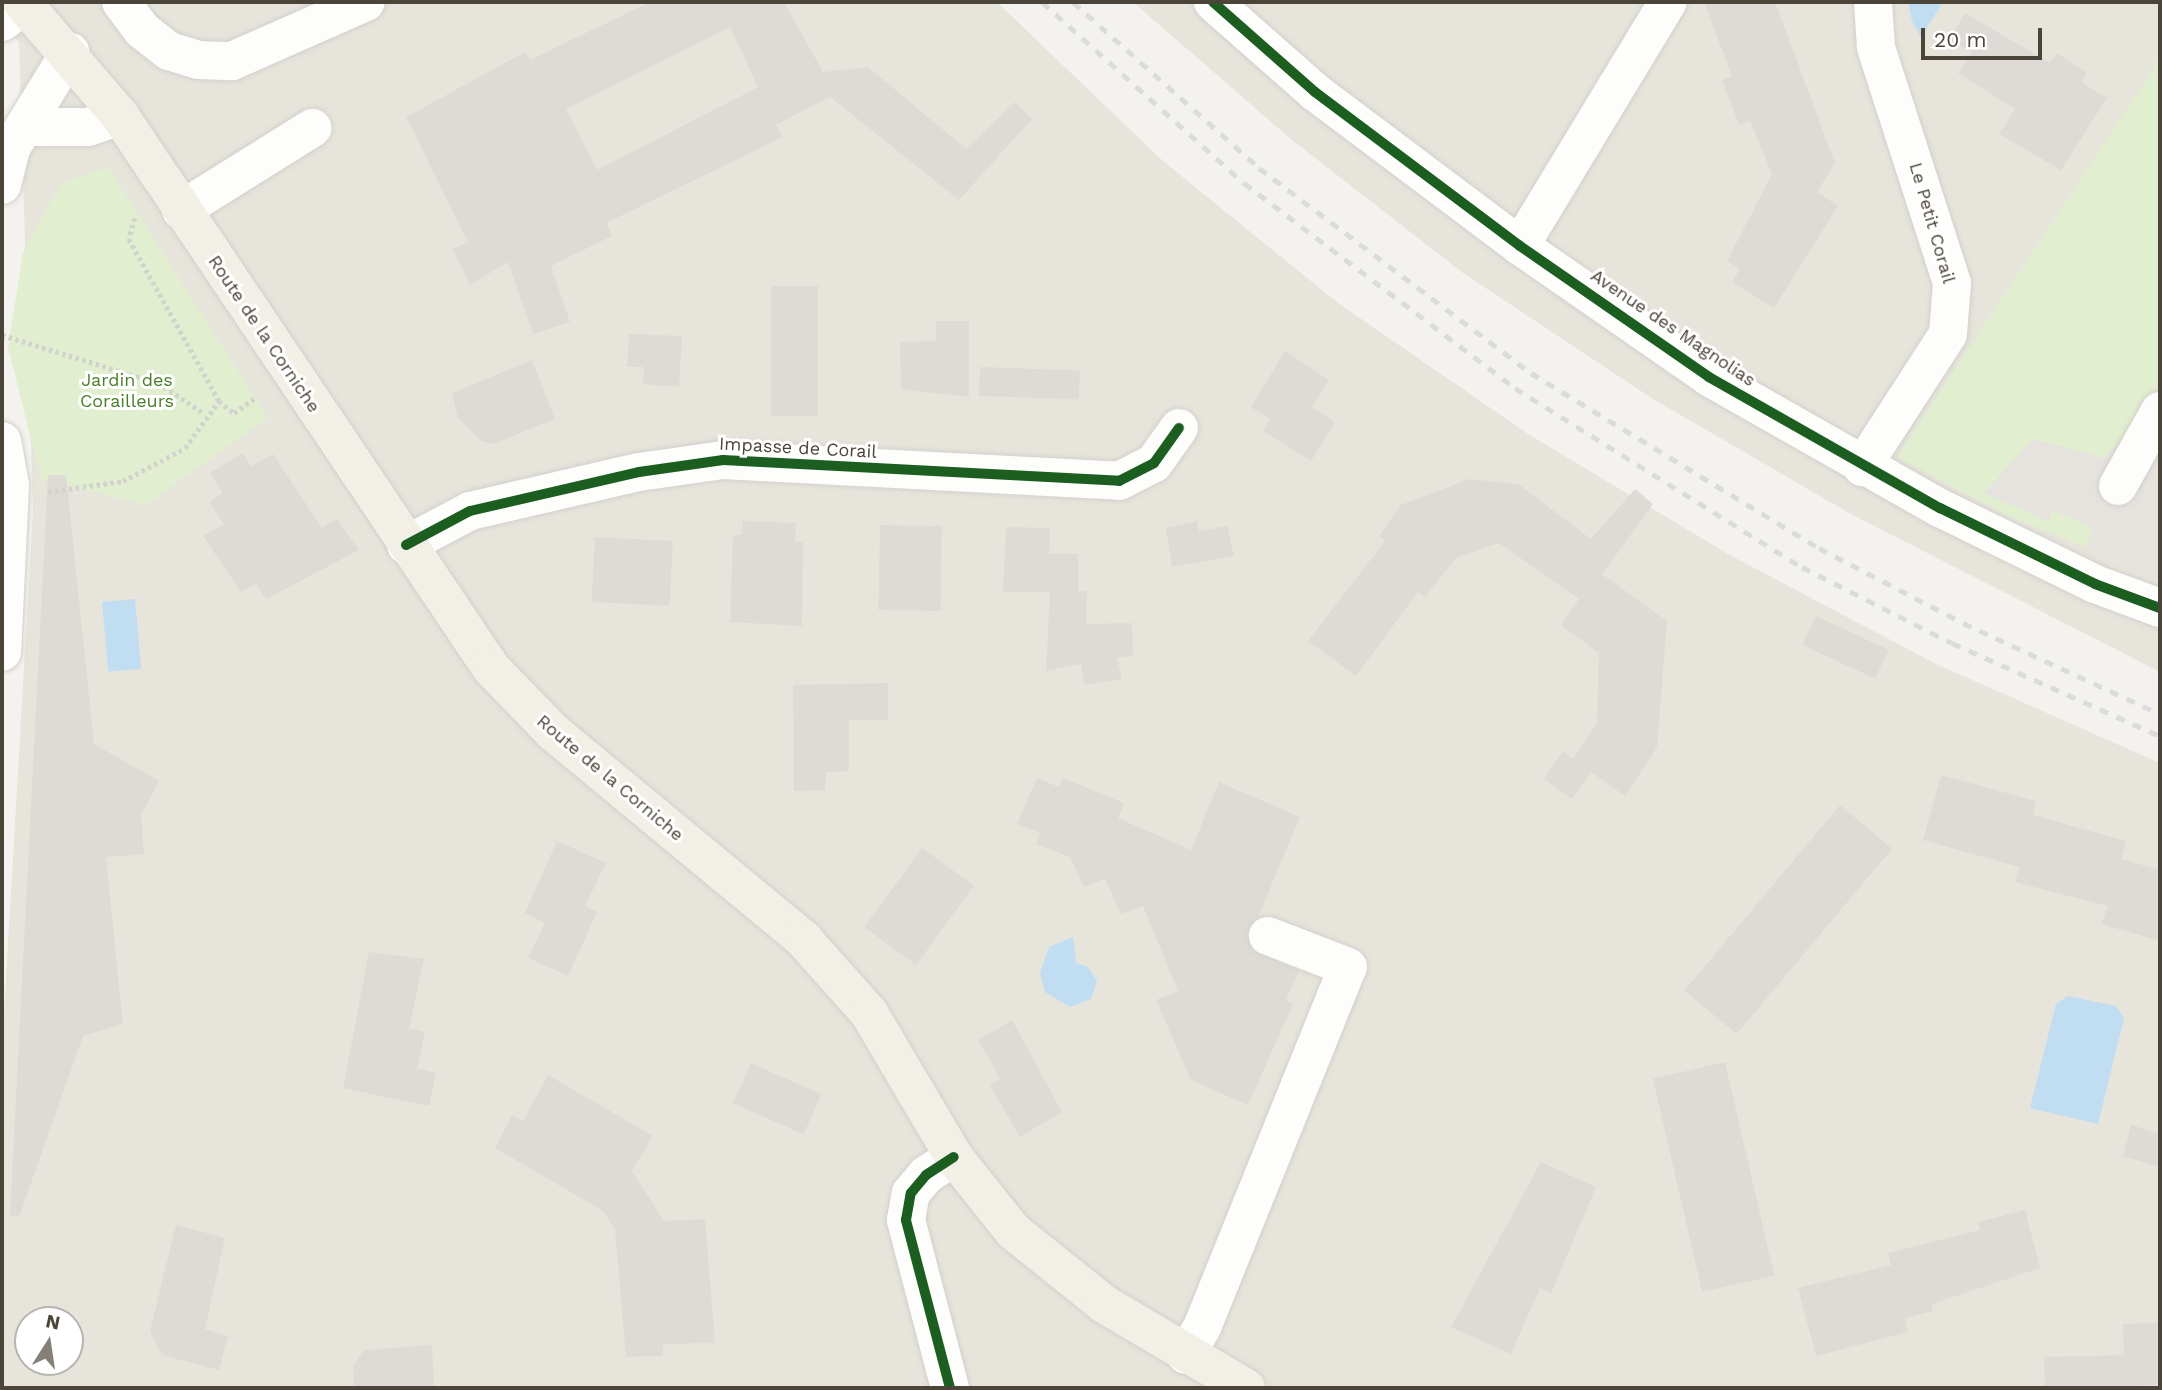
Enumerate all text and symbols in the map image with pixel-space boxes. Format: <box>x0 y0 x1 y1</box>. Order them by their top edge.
scale bar <box>1924 14 2045 58</box>
text: 20 m <box>1934 27 1986 52</box>
street label: Le Petit Corail <box>1904 160 1960 286</box>
street label: Route de la Corniche <box>203 251 325 417</box>
street label: Avenue des Magnolias <box>1587 265 1759 391</box>
park label: Jardin des Corailleurs <box>80 370 174 412</box>
street label: Impasse de Corail <box>719 433 877 463</box>
street label: Route de la Corniche <box>532 710 688 846</box>
north arrow <box>14 1306 84 1376</box>
text: N <box>44 1309 62 1335</box>

